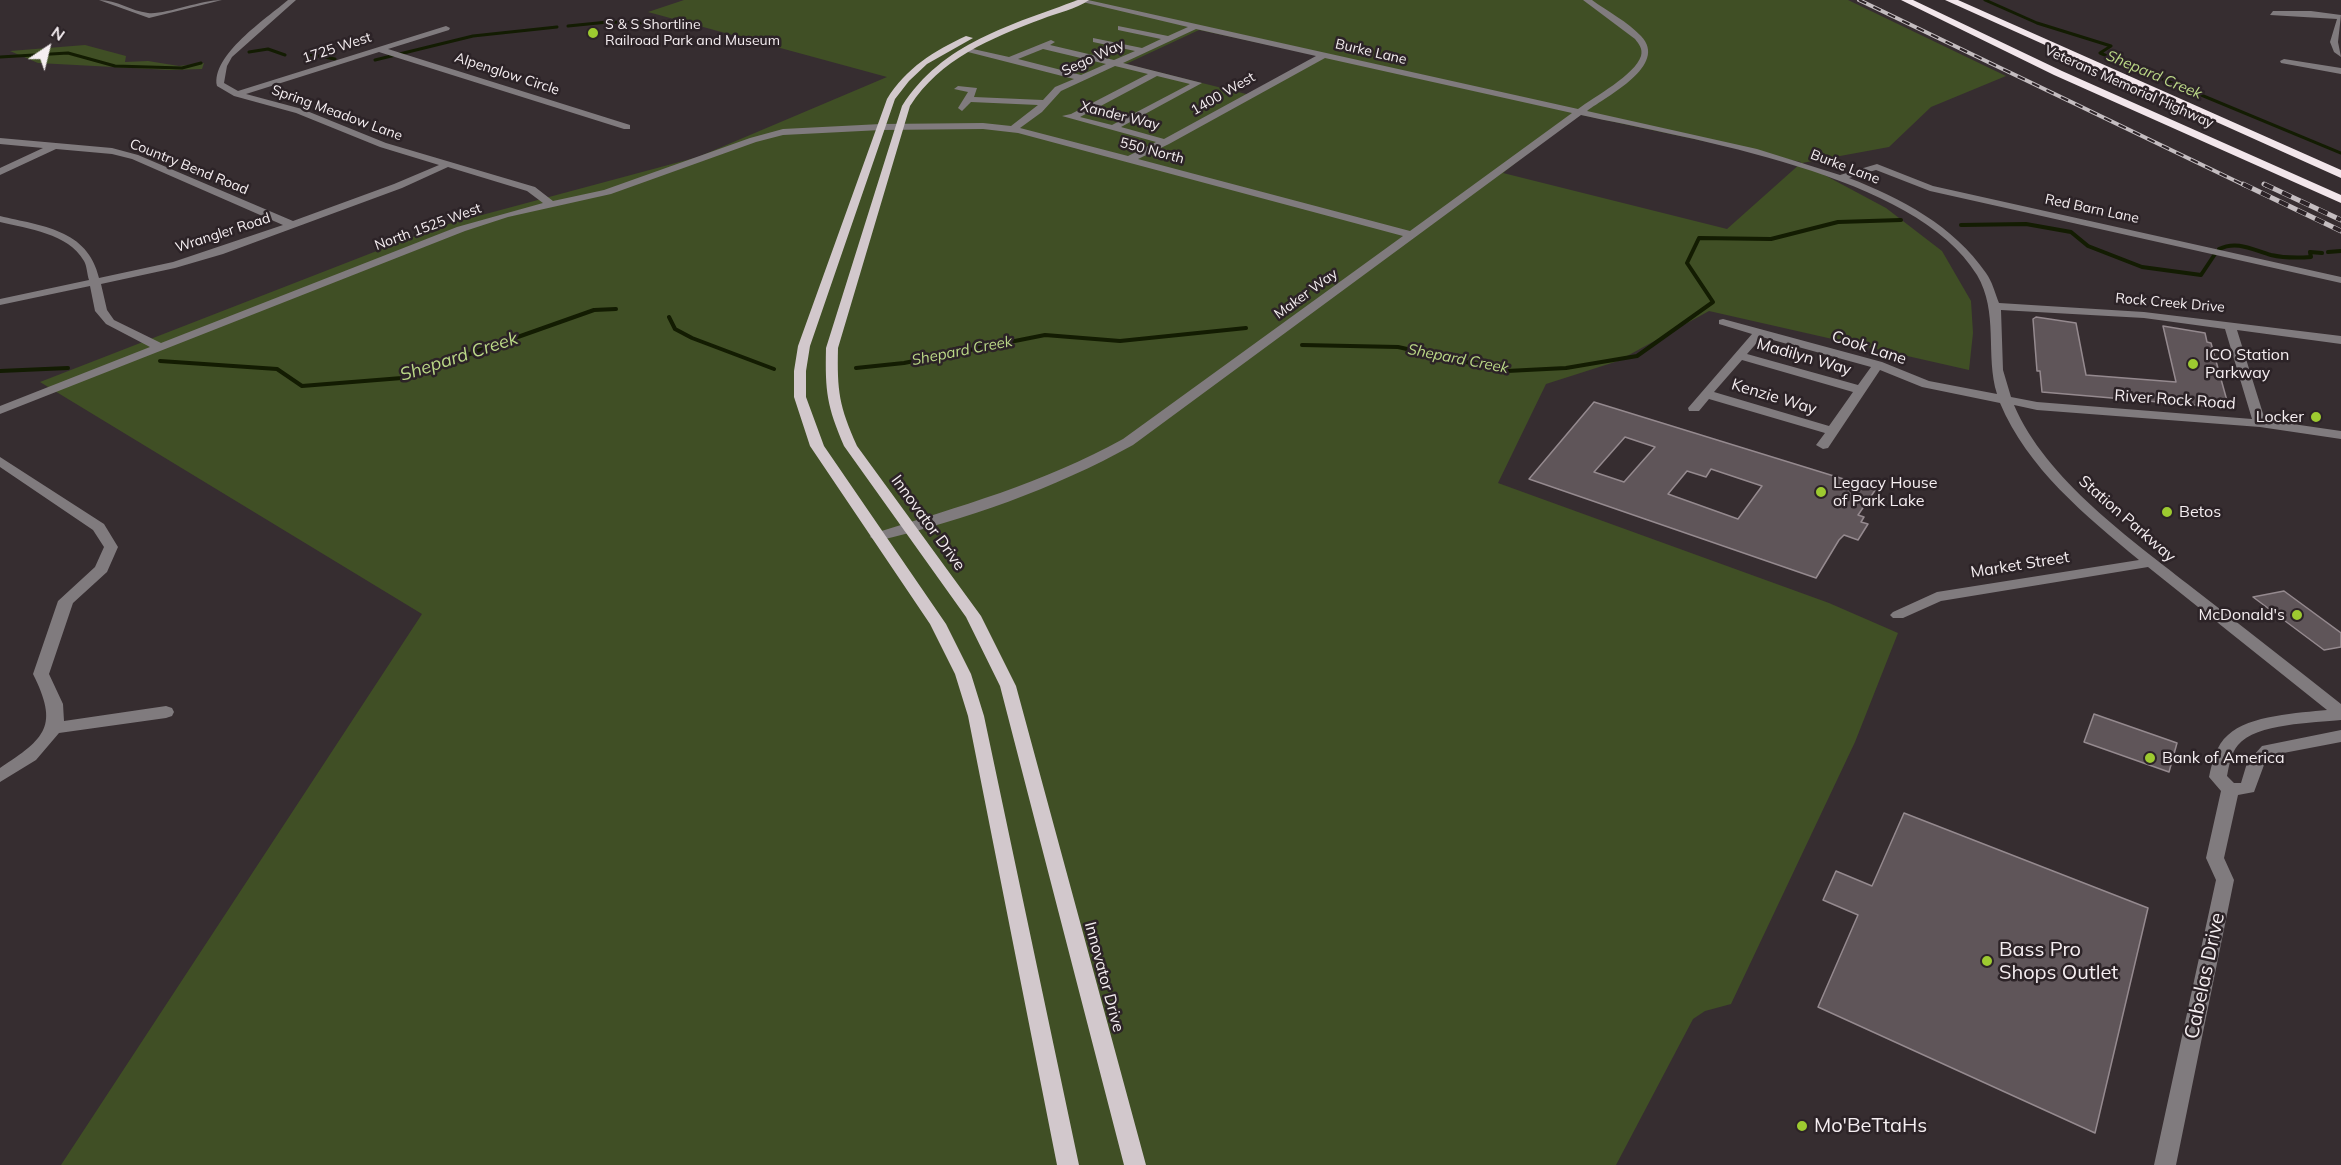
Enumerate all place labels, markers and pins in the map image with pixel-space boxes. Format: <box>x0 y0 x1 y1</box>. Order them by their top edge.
place label: S & S Shortline Railroad Park and Museum <box>605 17 780 50</box>
marker: S & S Shortline Railroad Park and Museum <box>586 26 600 40</box>
place label: ICO Station Parkway <box>2205 345 2289 383</box>
marker: ICO Station Parkway <box>2186 357 2200 371</box>
place label: Locker <box>2256 407 2304 427</box>
marker: Locker <box>2309 410 2323 424</box>
place label: Legacy House of Park Lake <box>1833 473 1938 511</box>
marker: Legacy House of Park Lake <box>1814 485 1828 499</box>
place label: Betos <box>2179 502 2221 522</box>
marker: Betos <box>2160 505 2174 519</box>
place label: McDonald's <box>2198 605 2285 625</box>
marker: McDonald's <box>2290 608 2304 622</box>
place label: Bank of America <box>2162 748 2284 768</box>
marker: Bank of America <box>2143 751 2157 765</box>
place label: Bass Pro Shops Outlet <box>1999 938 2118 985</box>
marker: Bass Pro Shops Outlet <box>1980 954 1994 968</box>
place label: Mo'BeTtaHs <box>1814 1114 1927 1138</box>
marker: Mo'BeTtaHs <box>1795 1119 1809 1133</box>

